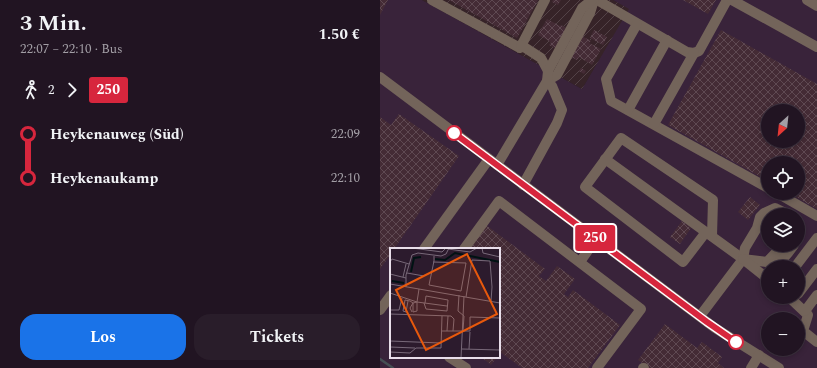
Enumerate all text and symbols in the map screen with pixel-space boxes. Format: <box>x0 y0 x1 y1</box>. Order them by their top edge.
text: 3 Min. <box>20 7 87 40</box>
text: 1.50 € <box>319 23 360 46</box>
text: 22:07 – 22:10 · Bus <box>20 39 123 59</box>
icon: walk <box>20 79 42 101</box>
icon: forward <box>61 79 83 101</box>
text: 250 <box>97 79 120 100</box>
text: 2 <box>48 80 55 100</box>
north arrow <box>761 104 805 148</box>
map controls <box>761 104 805 356</box>
text: Heykenauweg (Süd) <box>50 123 184 146</box>
text: 22:09 <box>331 124 360 144</box>
unlabelled marker <box>446 125 462 141</box>
button: locate <box>761 156 805 200</box>
text: Heykenaukamp <box>50 167 158 190</box>
text: 22:10 <box>331 168 360 188</box>
button: layers <box>761 208 805 252</box>
line badge: 250 <box>572 225 618 251</box>
text: 250 <box>583 227 607 248</box>
inset map <box>390 248 500 358</box>
button: + <box>761 260 805 304</box>
button: − <box>761 312 805 356</box>
button: Los <box>20 314 186 360</box>
button: Tickets <box>194 314 360 360</box>
unlabelled marker <box>728 334 744 350</box>

